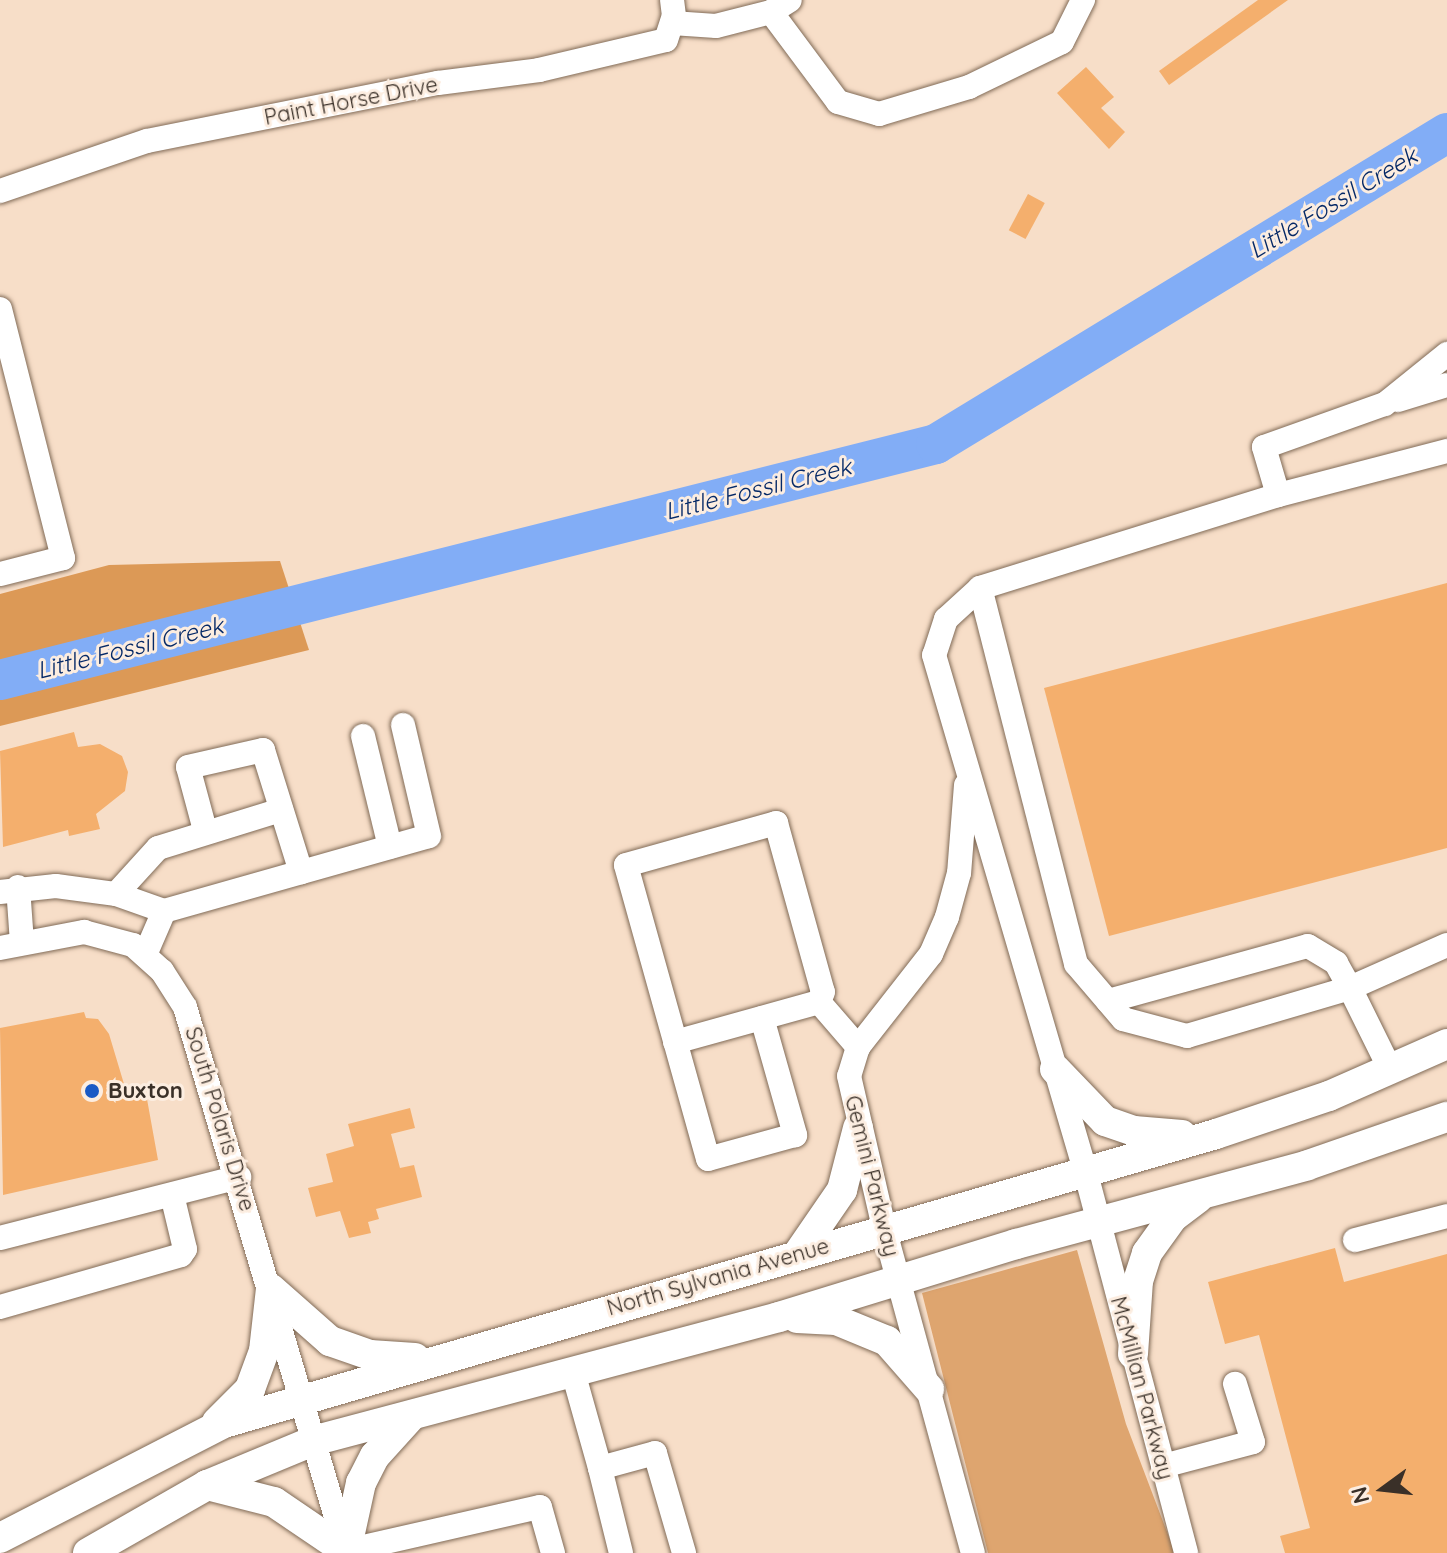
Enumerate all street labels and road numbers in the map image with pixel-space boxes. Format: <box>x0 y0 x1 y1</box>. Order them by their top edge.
street label: Paint Horse Drive <box>262 71 440 131</box>
street label: South Polaris Drive <box>179 1024 261 1214</box>
street label: Gemini Parkway <box>839 1093 905 1259</box>
street label: North Sylvania Avenue <box>604 1233 832 1321</box>
street label: McMillian Parkway <box>1105 1294 1179 1482</box>

